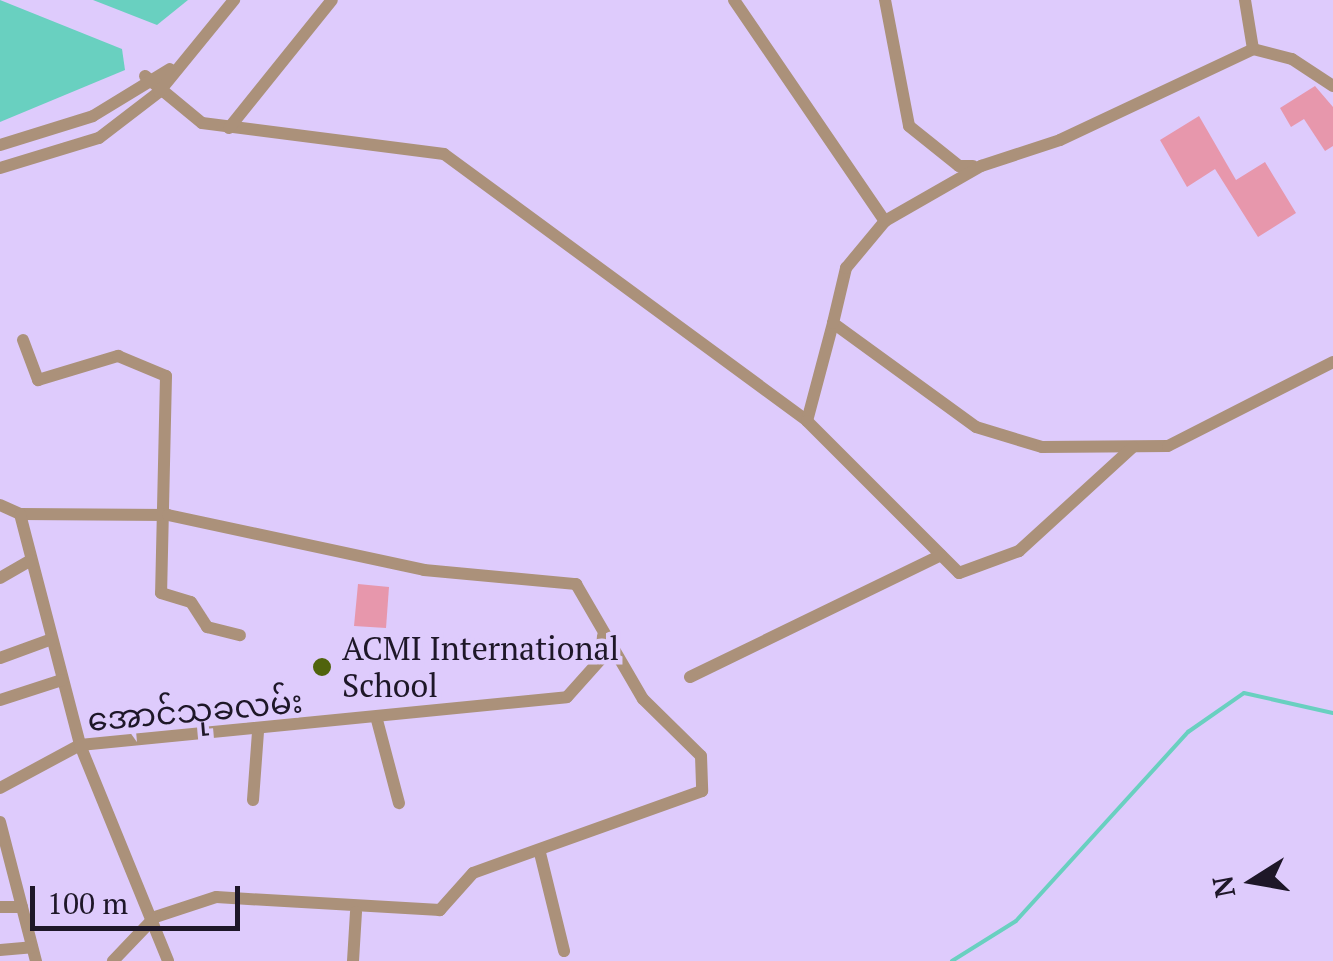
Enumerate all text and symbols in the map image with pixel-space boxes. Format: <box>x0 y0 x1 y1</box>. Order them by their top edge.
place label: ACMI International School <box>342 630 619 705</box>
marker: ACMI International School <box>311 656 333 678</box>
street label: အောင်သုခလမ်း <box>86 681 304 739</box>
north arrow <box>1203 831 1303 931</box>
scale bar <box>35 866 245 928</box>
text: N <box>1203 873 1243 901</box>
text: 100 m <box>47 883 128 923</box>

